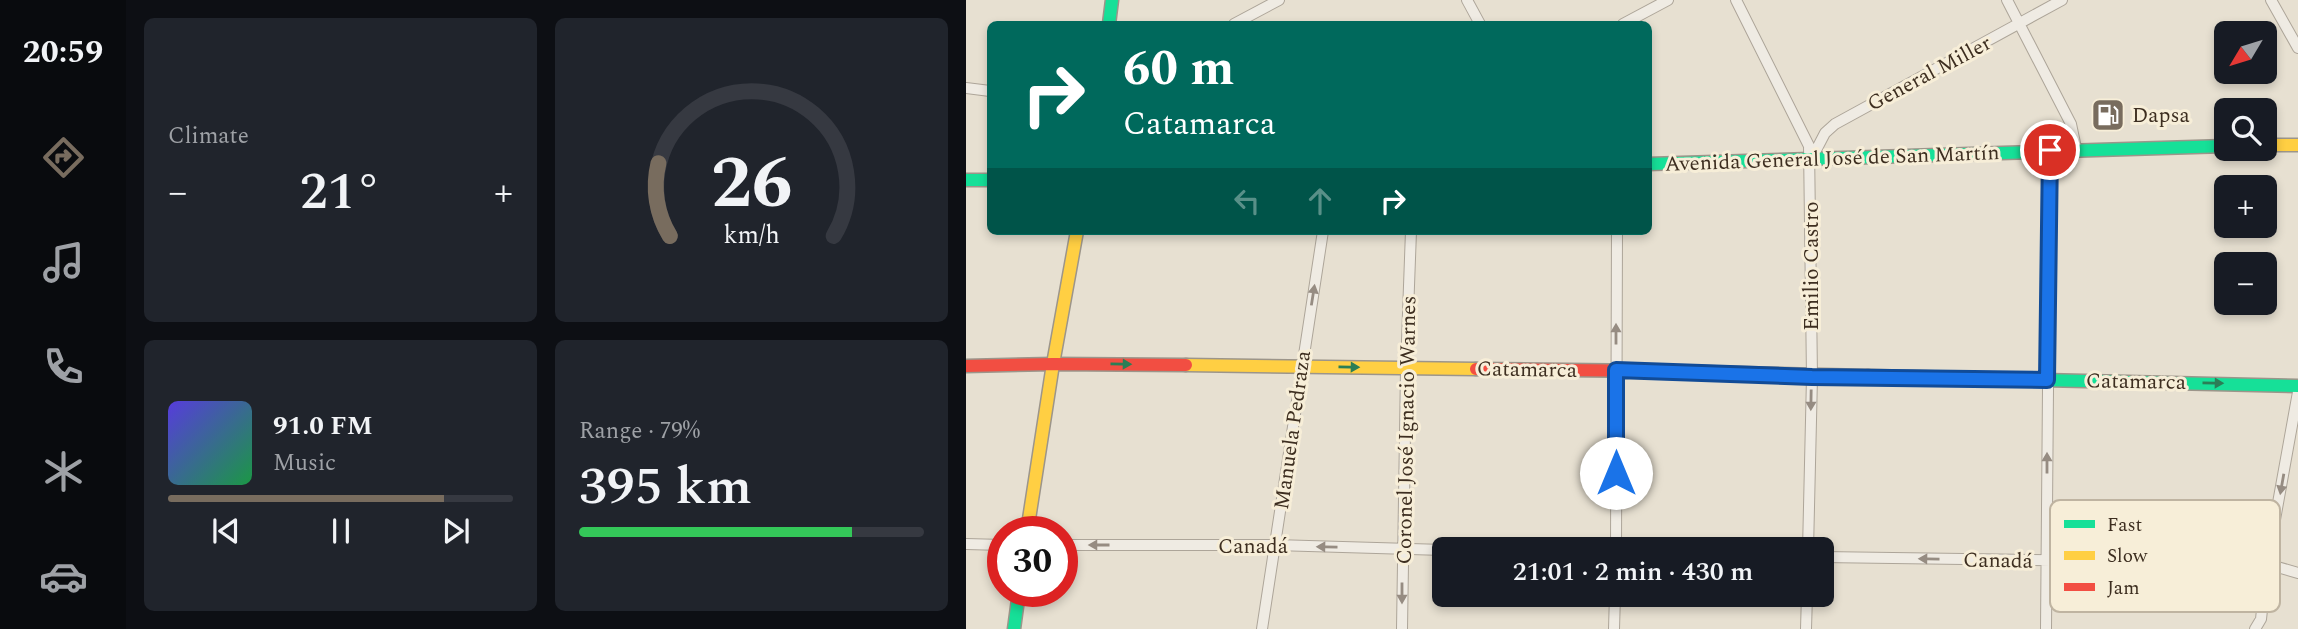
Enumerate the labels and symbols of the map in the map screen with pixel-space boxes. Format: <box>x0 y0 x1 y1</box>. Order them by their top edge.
north arrow <box>2214 21 2277 84</box>
street label: General Miller <box>1862 28 1997 120</box>
fuel station icon: Dapsa <box>2089 96 2127 134</box>
place label: Dapsa <box>2132 100 2191 132</box>
pin <box>2020 120 2080 180</box>
street label: Avenida General José de San Martín <box>1664 137 2000 181</box>
street label: Emilio Castro <box>1796 201 1828 331</box>
one-way arrow <box>1308 284 1319 306</box>
street label: Coronel José Ignacio Warnes <box>1389 295 1425 565</box>
one-way arrow <box>1610 323 1622 345</box>
street label: Manuela Pedraza <box>1266 348 1320 512</box>
street label: Catamarca <box>1477 353 1578 387</box>
one-way arrow <box>1110 358 1132 370</box>
one-way arrow <box>1338 361 1360 373</box>
street label: Catamarca <box>2086 365 2187 399</box>
one-way arrow <box>2202 377 2224 389</box>
one-way arrow <box>1806 389 1817 411</box>
position arrow <box>1579 436 1653 510</box>
one-way arrow <box>2041 452 2053 474</box>
one-way arrow <box>2276 473 2287 495</box>
legend <box>2050 500 2280 612</box>
text: Fast <box>2107 511 2143 540</box>
speed limit sign: 30 <box>987 516 1078 607</box>
street label: Canadá <box>1218 531 1289 563</box>
one-way arrow <box>1088 539 1110 551</box>
one-way arrow <box>1315 541 1337 552</box>
text: Slow <box>2107 542 2148 571</box>
street label: Canadá <box>1963 544 2034 578</box>
one-way arrow <box>1918 553 1940 564</box>
text: Jam <box>2107 574 2139 603</box>
one-way arrow <box>1396 582 1408 604</box>

